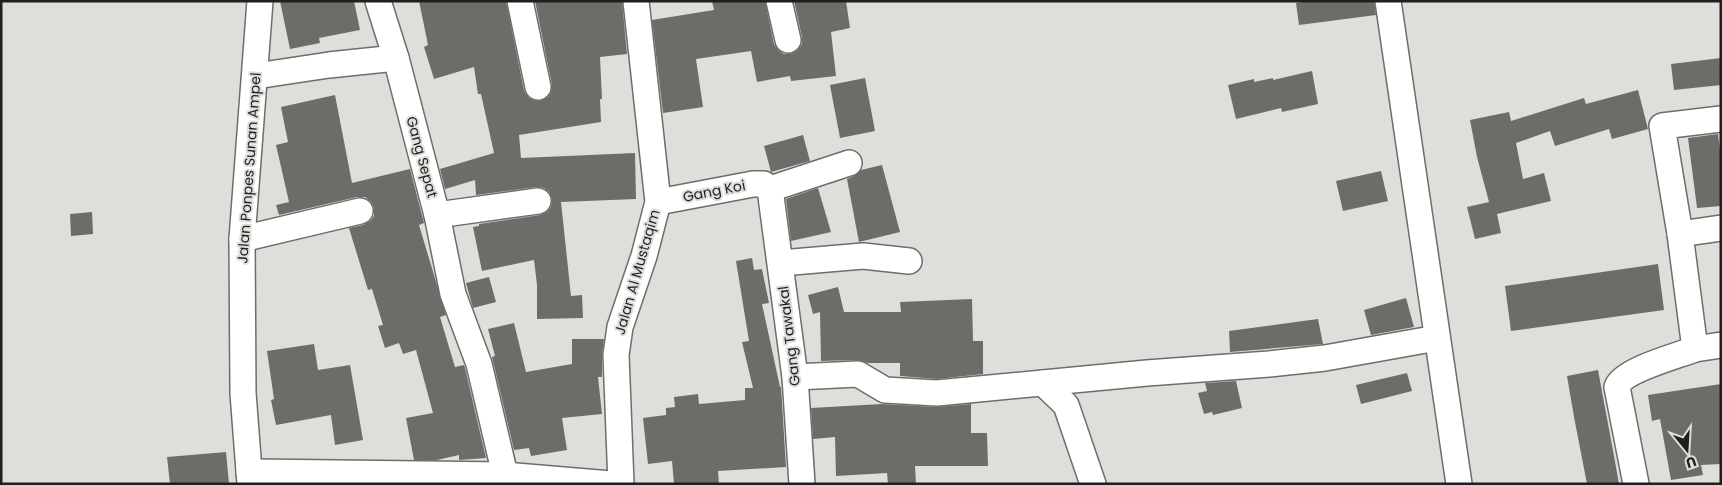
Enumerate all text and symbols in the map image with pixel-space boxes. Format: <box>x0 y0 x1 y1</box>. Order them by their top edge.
street label: Jalan Ponpes Sunan Ampel <box>232 72 266 264</box>
street label: Gang Sepat <box>402 114 442 200</box>
street label: Gang Koi <box>681 175 747 207</box>
street label: Jalan Al Mustaqim <box>610 207 664 337</box>
street label: Gang Tawakal <box>773 285 805 387</box>
north arrow <box>1662 425 1712 475</box>
text: U <box>1683 451 1699 473</box>

